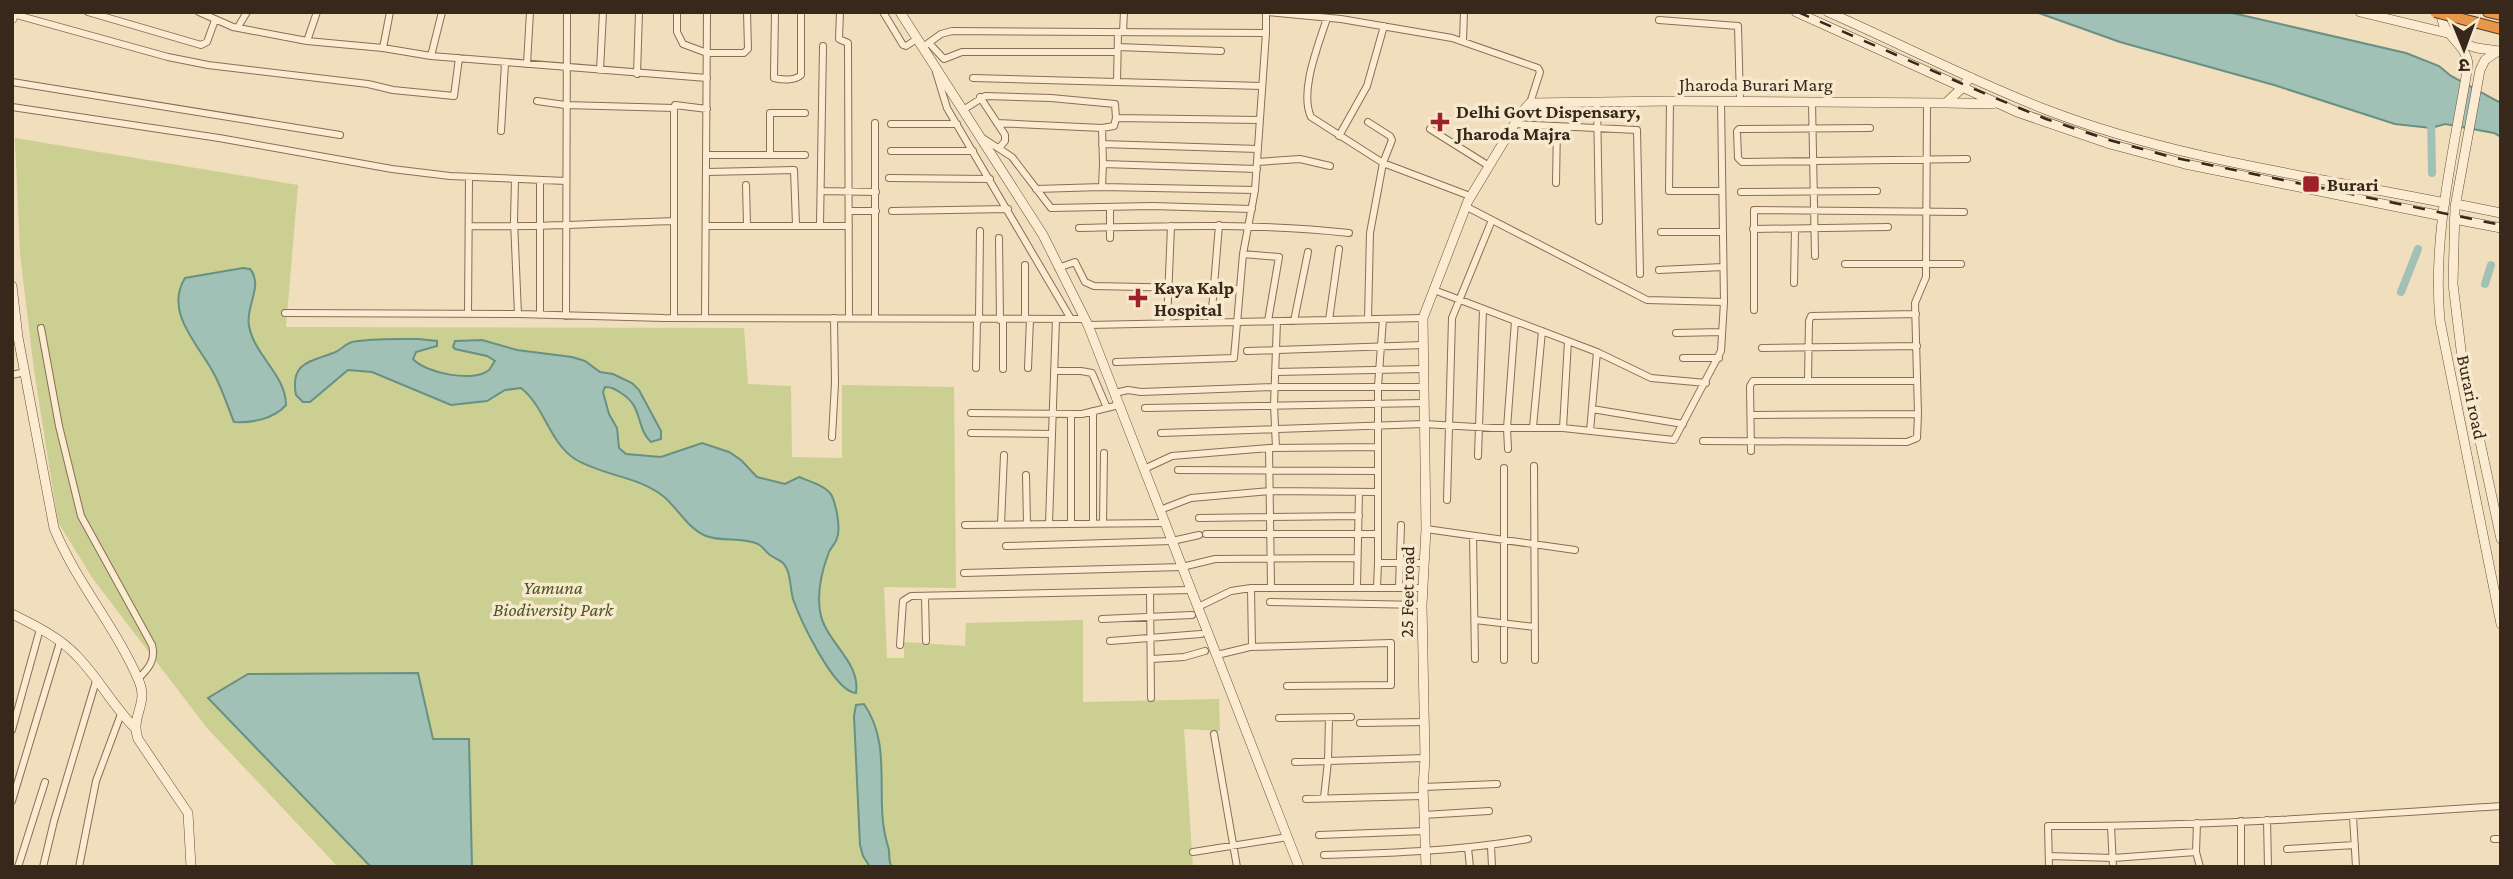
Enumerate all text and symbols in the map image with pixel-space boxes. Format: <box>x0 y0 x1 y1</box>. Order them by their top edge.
north arrow <box>2429 14 2499 84</box>
text: उ <box>2458 55 2470 76</box>
street label: Jharoda Burari Marg <box>1677 74 1833 95</box>
place label: Delhi Govt Dispensary, Jharoda Majra <box>1454 101 1641 145</box>
marker: Delhi Govt Dispensary, Jharoda Majra <box>1430 112 1450 132</box>
marker: Burari <box>2301 174 2321 194</box>
place label: Burari <box>2327 174 2379 195</box>
place label: Kaya Kalp Hospital <box>1154 277 1234 320</box>
marker: Kaya Kalp Hospital <box>1128 288 1148 308</box>
street label: Burari road <box>2453 353 2491 441</box>
street label: 25 Feet road <box>1396 546 1418 638</box>
park label: Yamuna Biodiversity Park <box>493 577 614 620</box>

